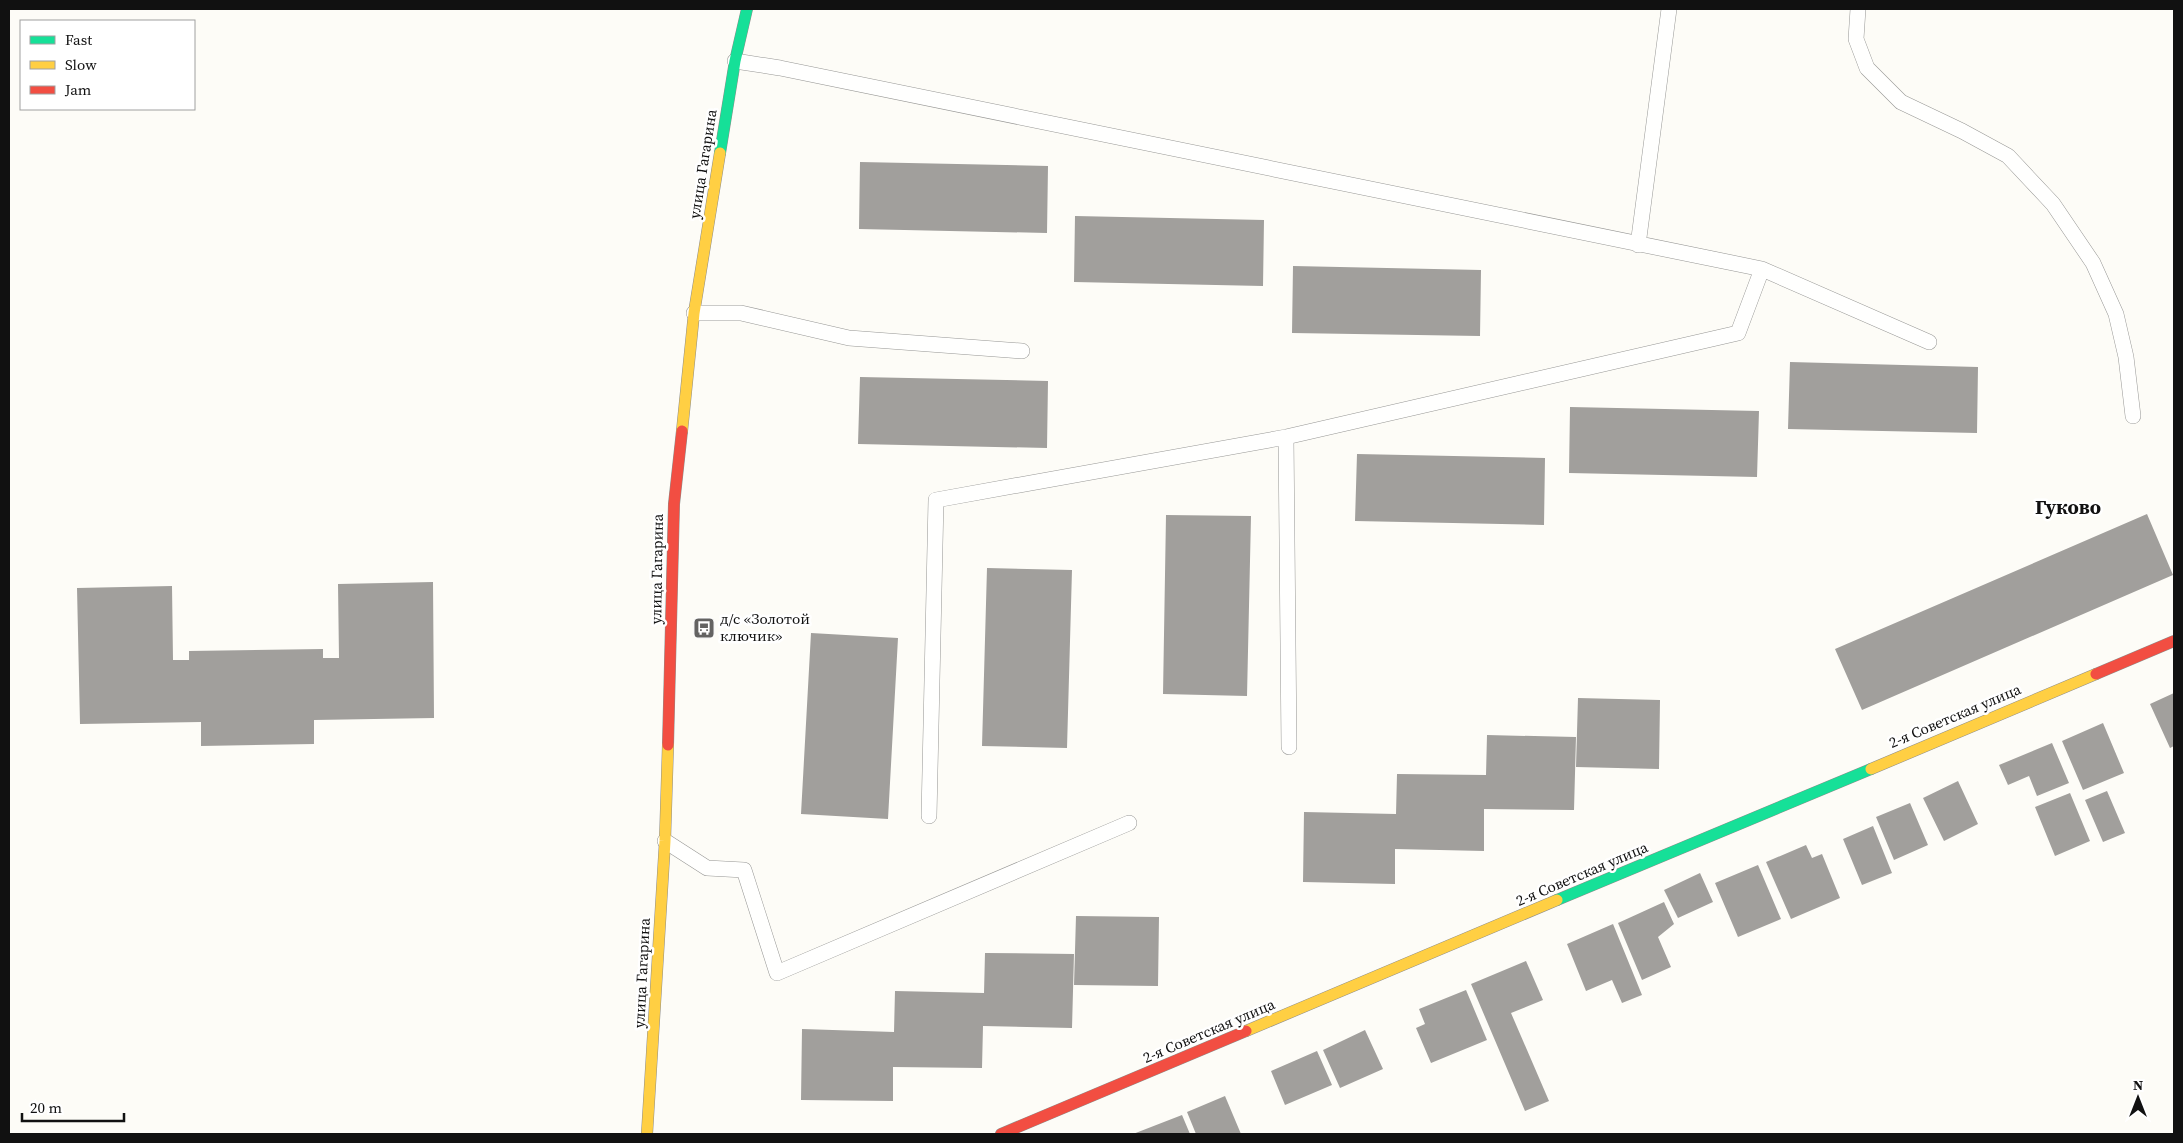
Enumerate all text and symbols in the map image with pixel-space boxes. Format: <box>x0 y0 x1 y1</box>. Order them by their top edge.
legend <box>20 20 195 110</box>
text: Fast <box>65 29 92 50</box>
text: Slow <box>65 54 97 75</box>
text: Jam <box>64 79 92 100</box>
street label: улица Гагарина <box>683 107 722 220</box>
district label: Гуково <box>2035 493 2101 521</box>
street label: улица Гагарина <box>645 513 668 624</box>
place label: д/с «Золотой ключик» <box>720 608 810 646</box>
bus stop icon: д/с «Золотой ключик» <box>692 616 716 640</box>
street label: 2-я Советская улица <box>1886 678 2024 753</box>
street label: 2-я Советская улица <box>1513 836 1651 911</box>
street label: улица Гагарина <box>628 917 655 1029</box>
street label: 2-я Советская улица <box>1140 993 1278 1068</box>
north arrow <box>2113 1073 2163 1123</box>
text: N <box>2133 1075 2143 1095</box>
scale bar <box>22 1090 125 1122</box>
text: 20 m <box>30 1097 62 1118</box>

